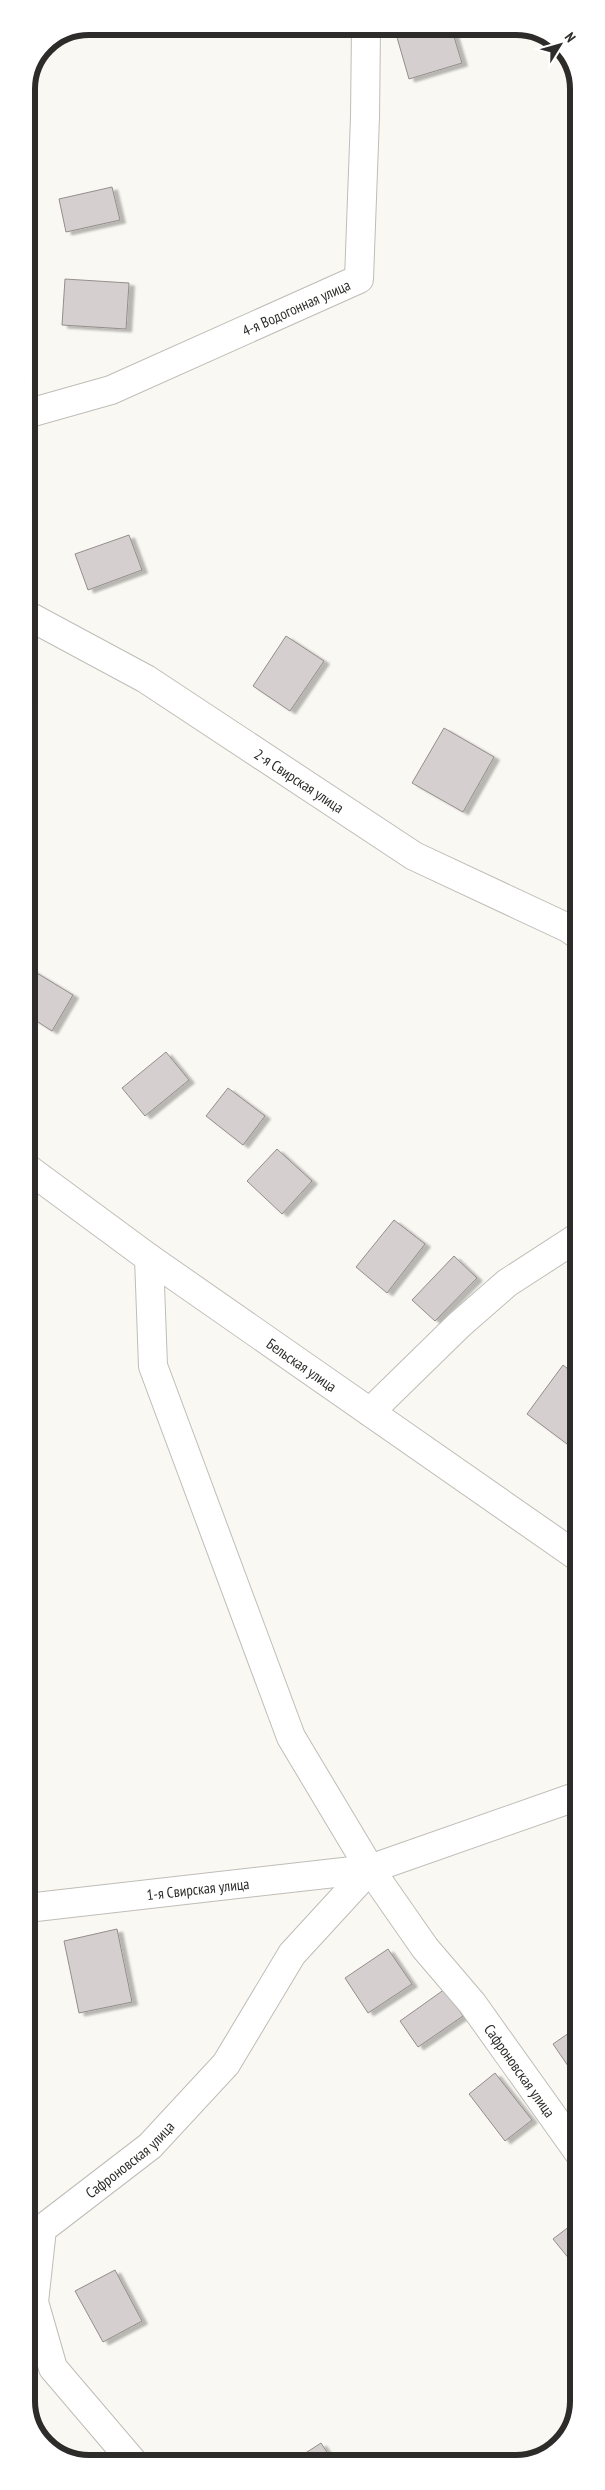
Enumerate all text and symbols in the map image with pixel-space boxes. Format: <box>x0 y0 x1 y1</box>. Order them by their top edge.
north arrow <box>535 20 585 70</box>
text: N <box>561 29 580 46</box>
street label: 4-я Водогонная улица <box>239 275 353 340</box>
street label: 2-я Свирская улица <box>251 744 348 817</box>
street label: Бельская улица <box>263 1334 341 1396</box>
street label: 1-я Свирская улица <box>146 1873 250 1904</box>
street label: Сафроновская улица <box>480 2020 560 2121</box>
street label: Сафроновская улица <box>81 2117 178 2202</box>

